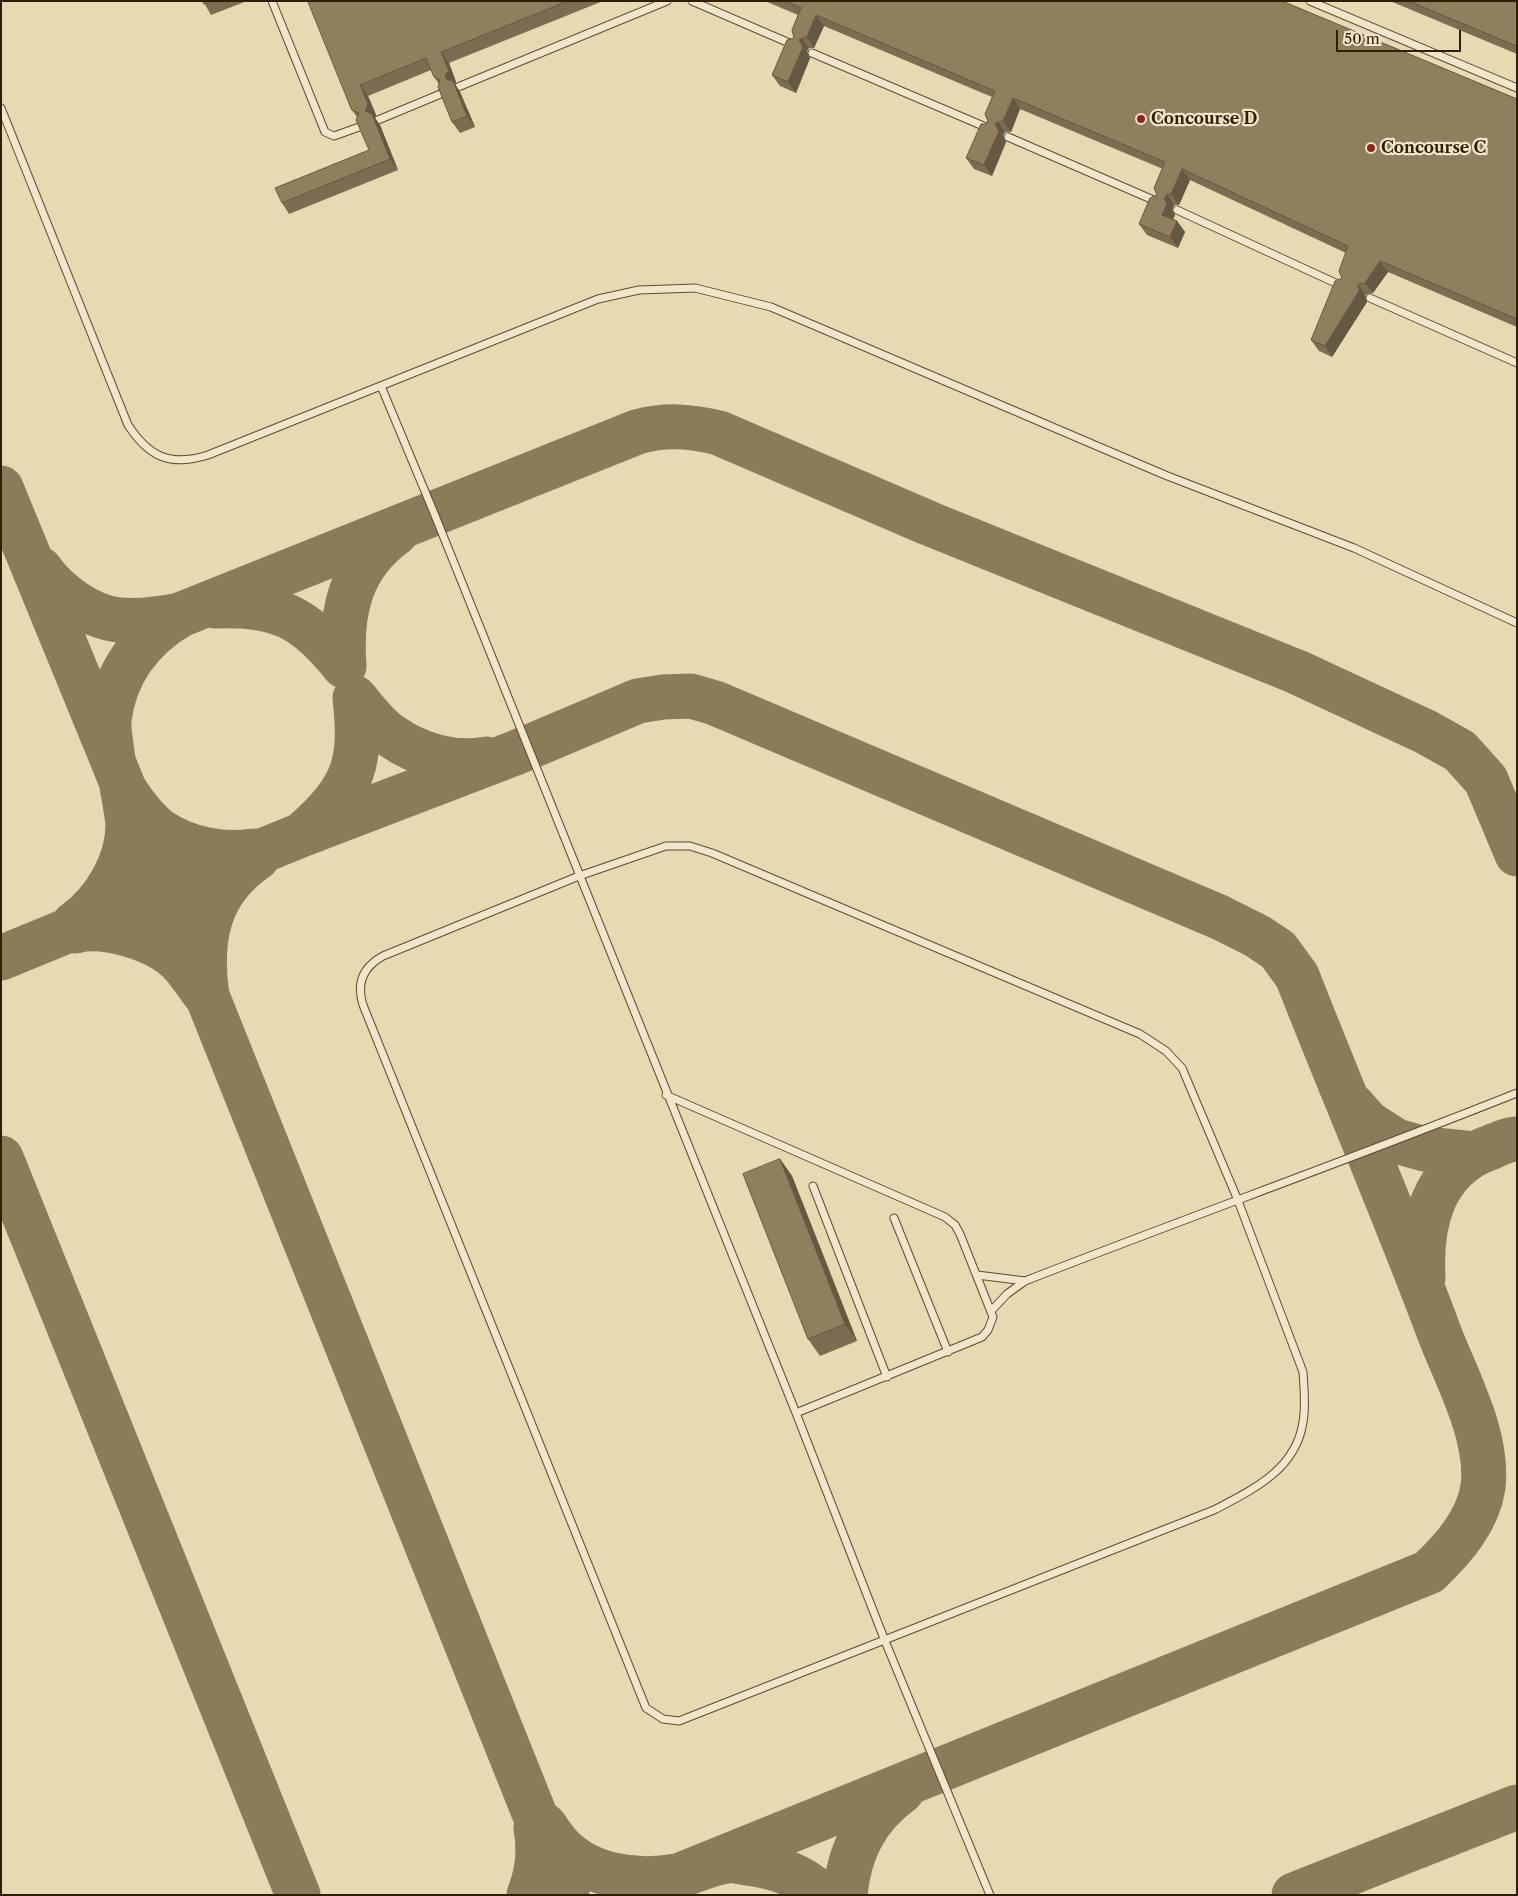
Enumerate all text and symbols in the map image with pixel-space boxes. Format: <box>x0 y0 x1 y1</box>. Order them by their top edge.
scale bar <box>1338 20 1463 52</box>
text: 50 m <box>1344 29 1380 48</box>
place label: Concourse D <box>1151 109 1257 129</box>
marker: Concourse D <box>1135 113 1147 125</box>
place label: Concourse C <box>1381 138 1486 158</box>
marker: Concourse C <box>1365 142 1377 154</box>

